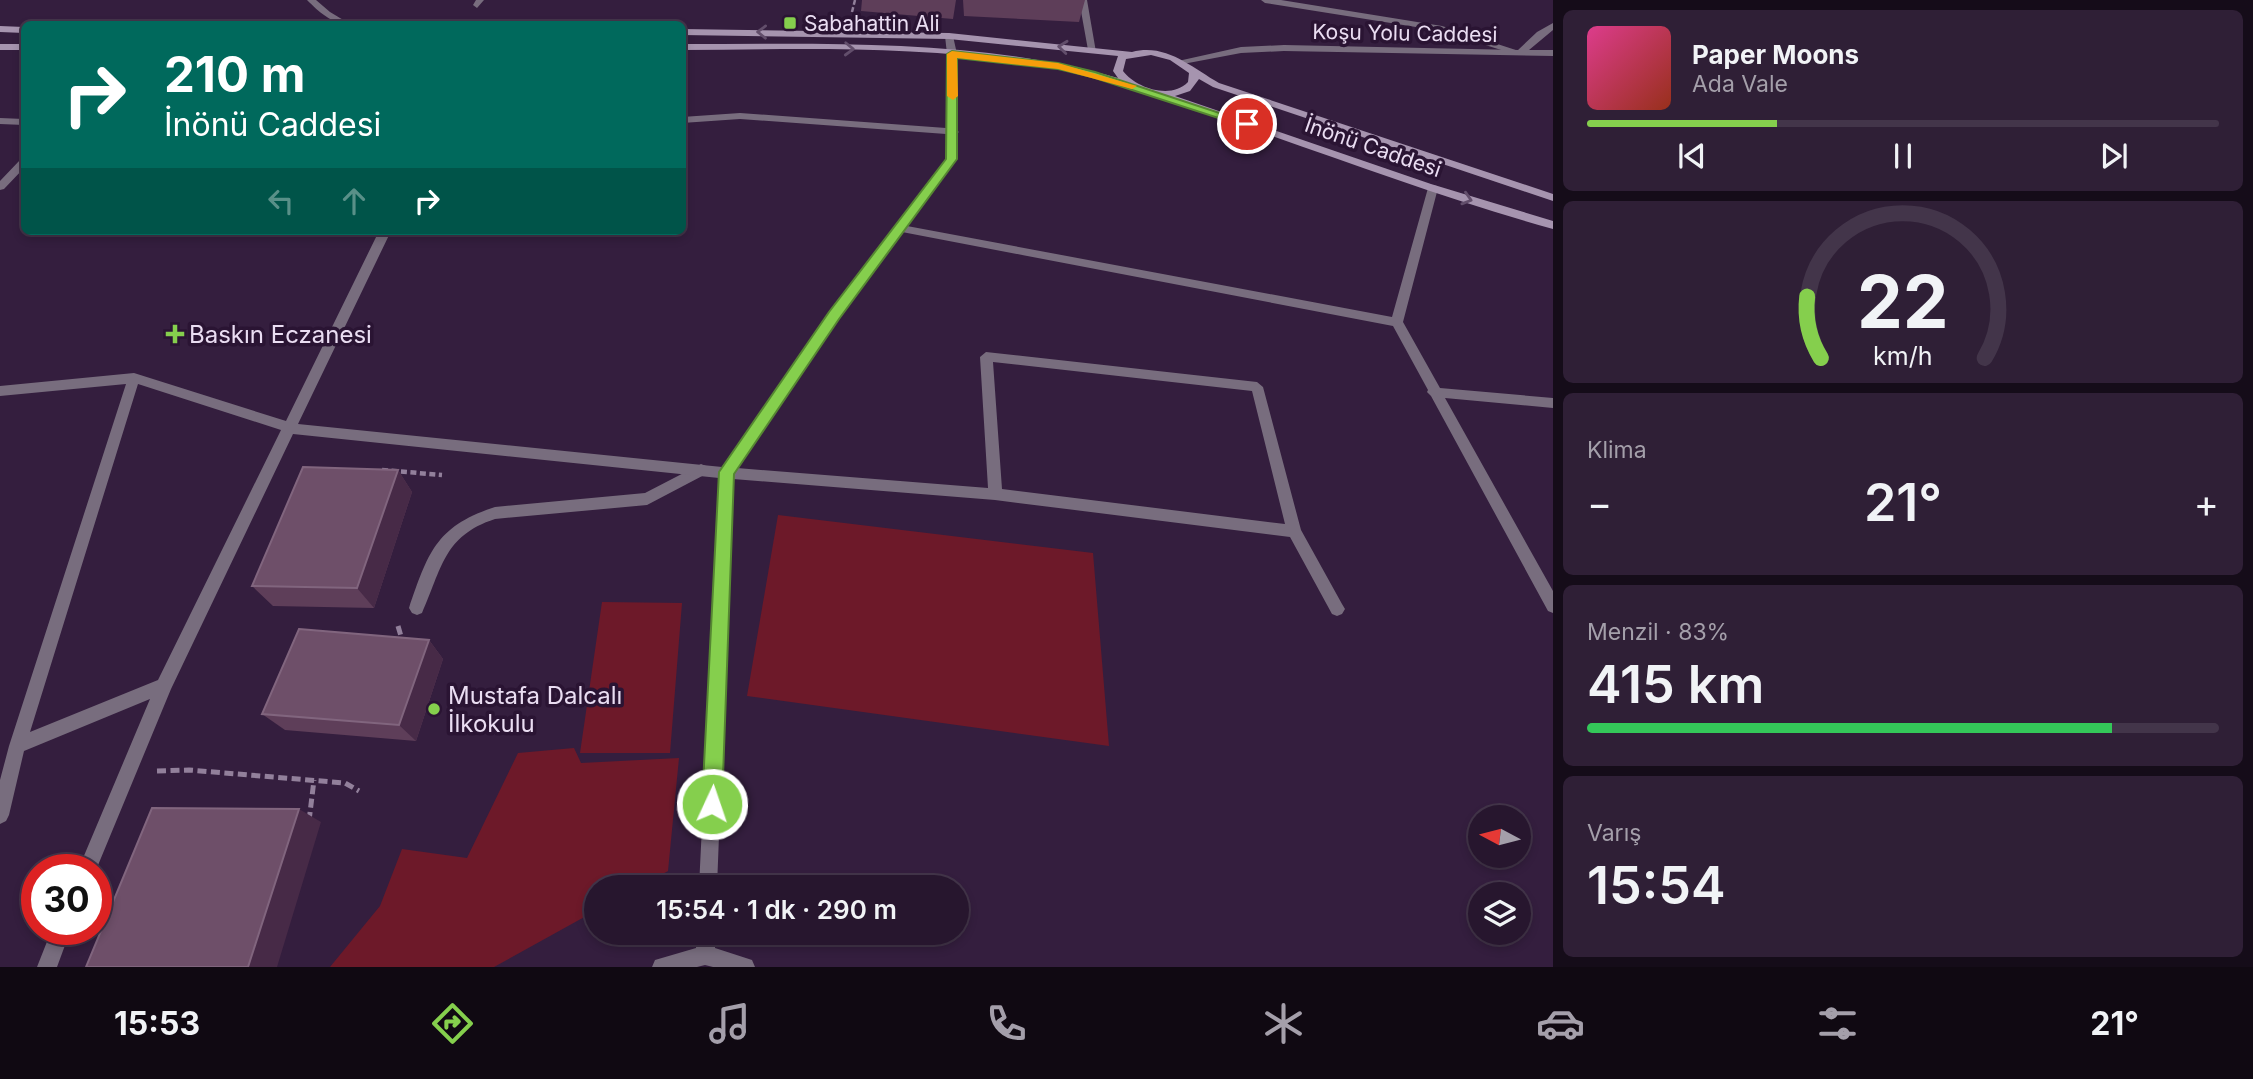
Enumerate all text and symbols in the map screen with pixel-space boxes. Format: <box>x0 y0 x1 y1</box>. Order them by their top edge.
place label: Sabahattin Ali <box>804 11 940 36</box>
marker: Sabahattin Ali <box>782 15 798 31</box>
street label: Koşu Yolu Caddesi <box>1312 19 1498 47</box>
one-way arrow <box>757 24 767 40</box>
one-way arrow <box>1057 39 1069 54</box>
text: Paper Moons <box>1692 39 1859 70</box>
one-way arrow <box>844 41 854 57</box>
text: 210 m <box>164 45 305 104</box>
icon: right <box>49 49 140 140</box>
text: Ada Vale <box>1692 70 1788 98</box>
pin <box>1217 94 1277 154</box>
text: İnönü Caddesi <box>164 105 381 144</box>
icon: arrive <box>1228 105 1266 143</box>
street label: İnönü Caddesi <box>1301 111 1445 182</box>
icon: previous <box>1673 137 1711 175</box>
icon: pause <box>1884 137 1922 175</box>
icon: next <box>2095 137 2133 175</box>
icon: left <box>262 182 300 220</box>
icon: ahead <box>335 182 373 220</box>
icon: right <box>408 182 446 220</box>
one-way arrow <box>1460 191 1472 205</box>
text: 22 <box>1857 258 1949 347</box>
place label: Baskın Eczanesi <box>189 320 372 349</box>
marker: Baskın Eczanesi <box>167 326 183 342</box>
text: km/h <box>1873 341 1933 371</box>
text: Klima <box>1587 436 1647 464</box>
text: 21° <box>1864 471 1942 534</box>
text: − <box>1587 480 1612 526</box>
text: + <box>2194 480 2219 526</box>
text: Menzil · 83% <box>1587 618 1729 646</box>
text: 415 km <box>1587 653 1764 716</box>
place label: Mustafa Dalcalı İlkokulu <box>448 681 622 738</box>
marker: Mustafa Dalcalı İlkokulu <box>426 701 442 717</box>
position arrow <box>675 767 749 841</box>
north arrow <box>1468 805 1531 868</box>
map controls <box>1468 805 1531 945</box>
text: Varış <box>1587 819 1641 847</box>
speed limit sign: 30 <box>21 854 112 945</box>
text: 15:54 <box>1587 854 1726 917</box>
button: layers <box>1468 882 1531 945</box>
text: 15:54 · 1 dk · 290 m <box>656 894 897 925</box>
icon: directions <box>428 999 477 1048</box>
icon: music <box>705 999 754 1048</box>
icon: phone <box>982 999 1031 1048</box>
icon: climate <box>1259 999 1308 1048</box>
icon: car <box>1536 999 1585 1048</box>
icon: filters <box>1813 999 1862 1048</box>
text: 15:53 <box>114 1004 200 1043</box>
text: 21° <box>2090 1004 2139 1043</box>

